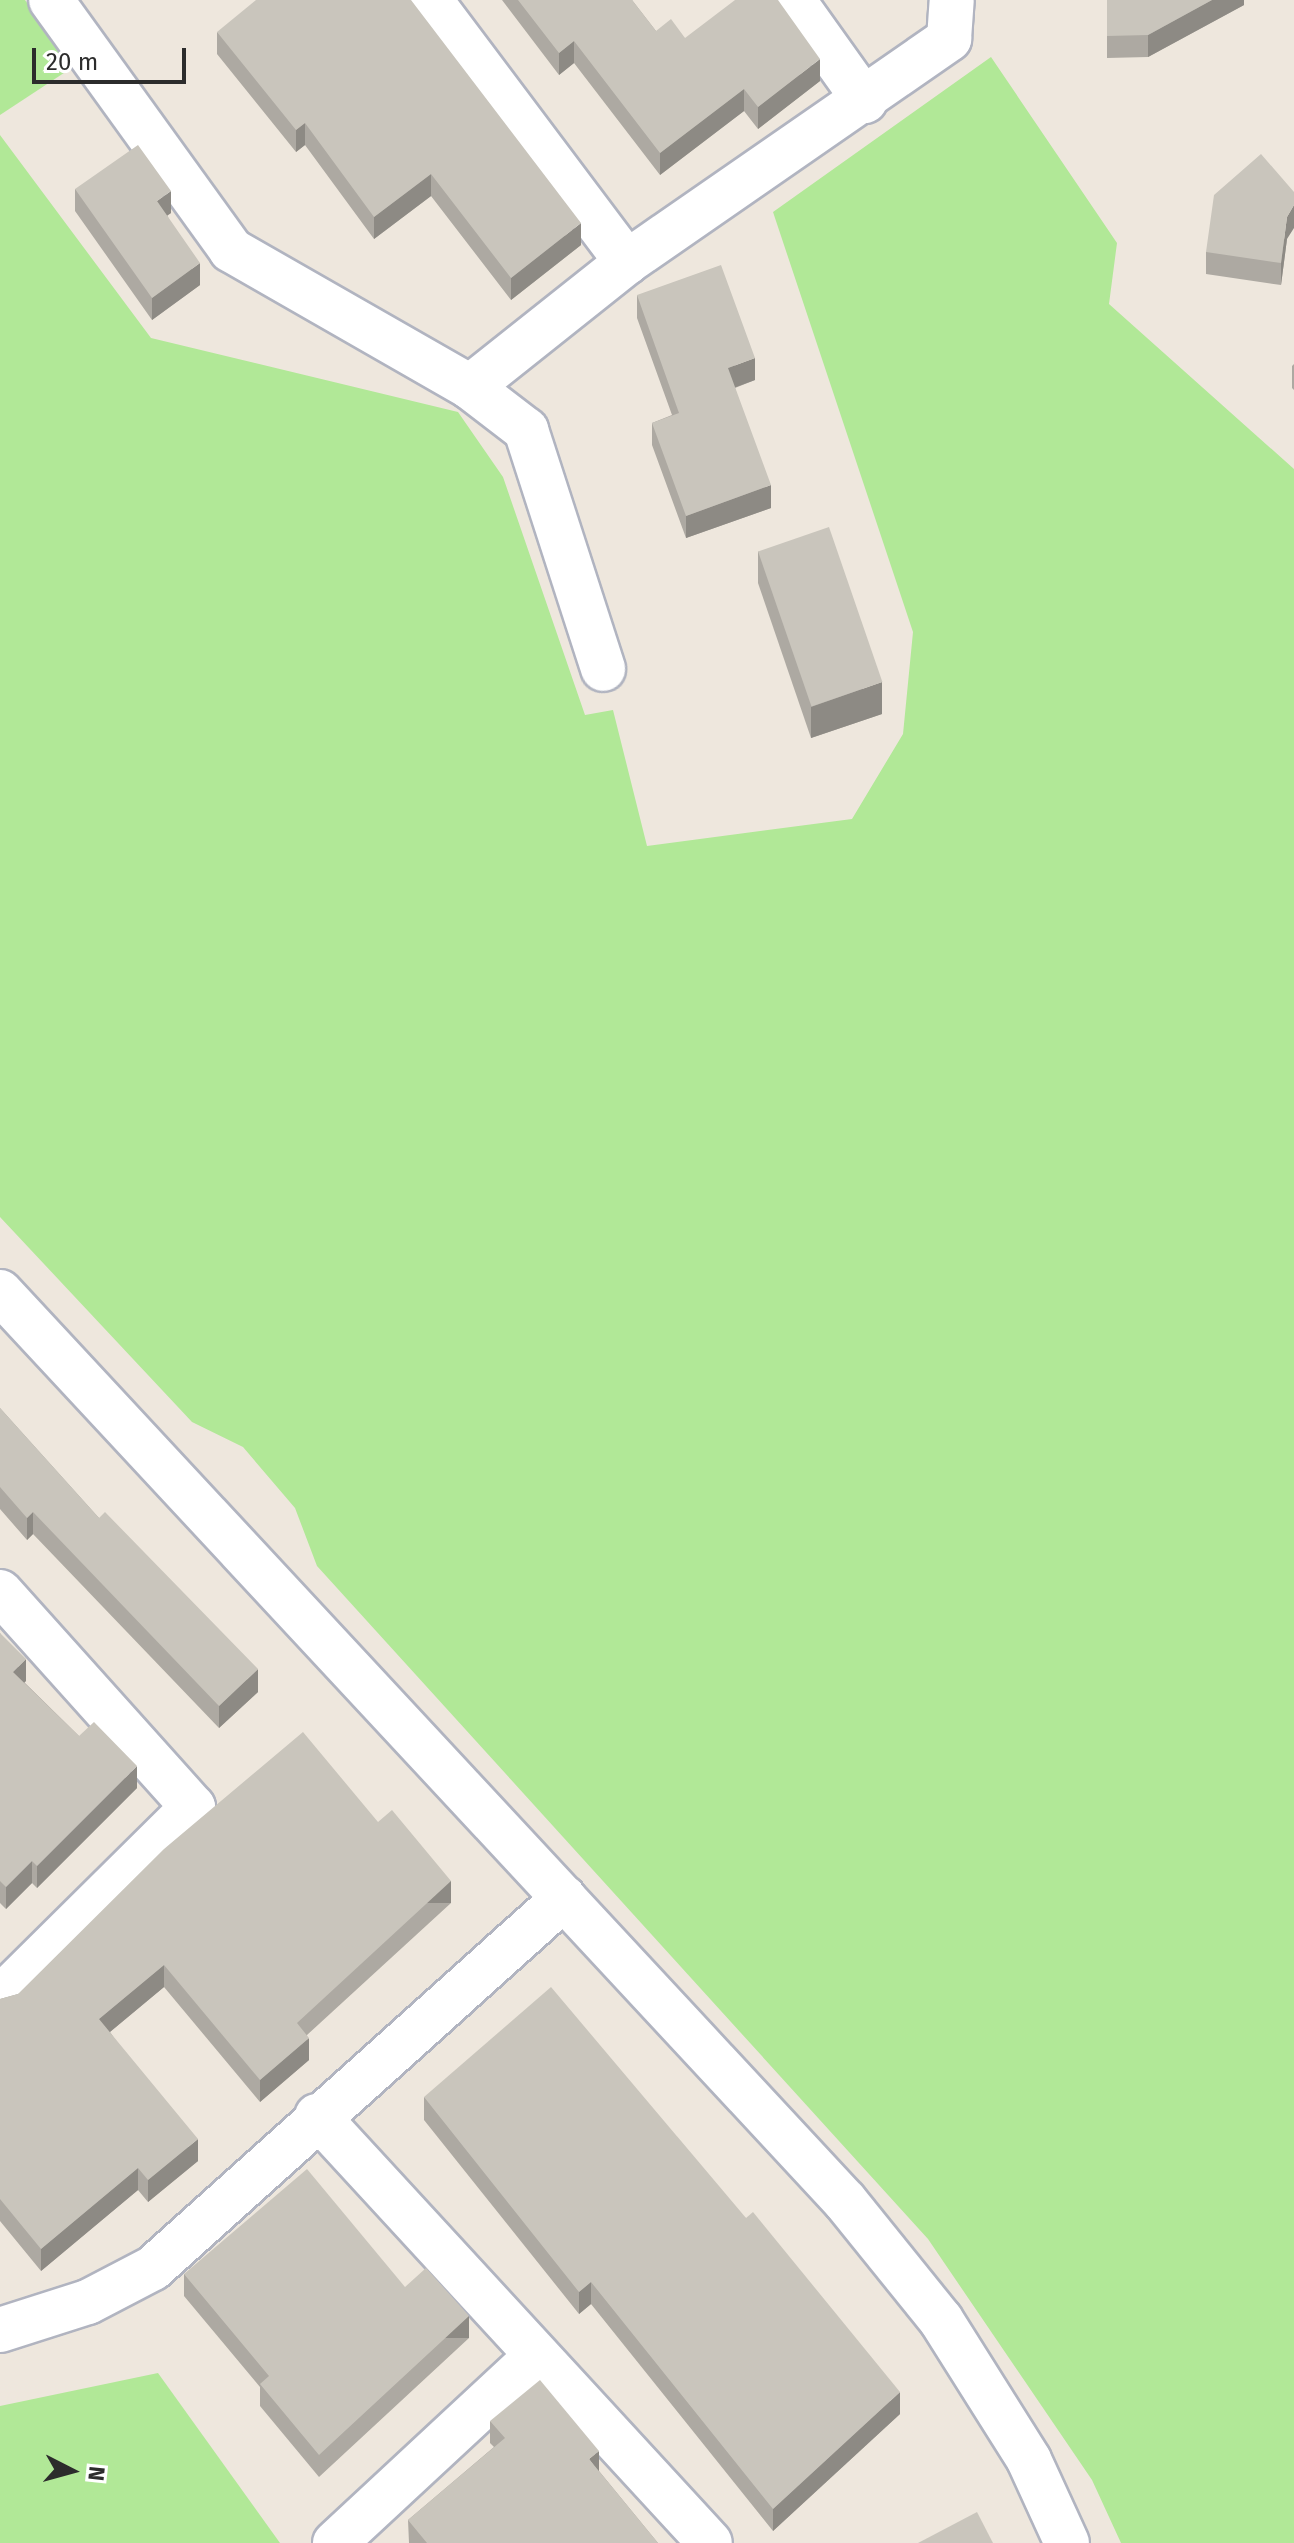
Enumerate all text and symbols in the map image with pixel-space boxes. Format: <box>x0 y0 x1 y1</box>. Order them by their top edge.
scale bar <box>36 32 190 82</box>
text: 20 m <box>46 48 98 76</box>
north arrow <box>32 2431 112 2511</box>
text: N <box>82 2465 111 2482</box>

